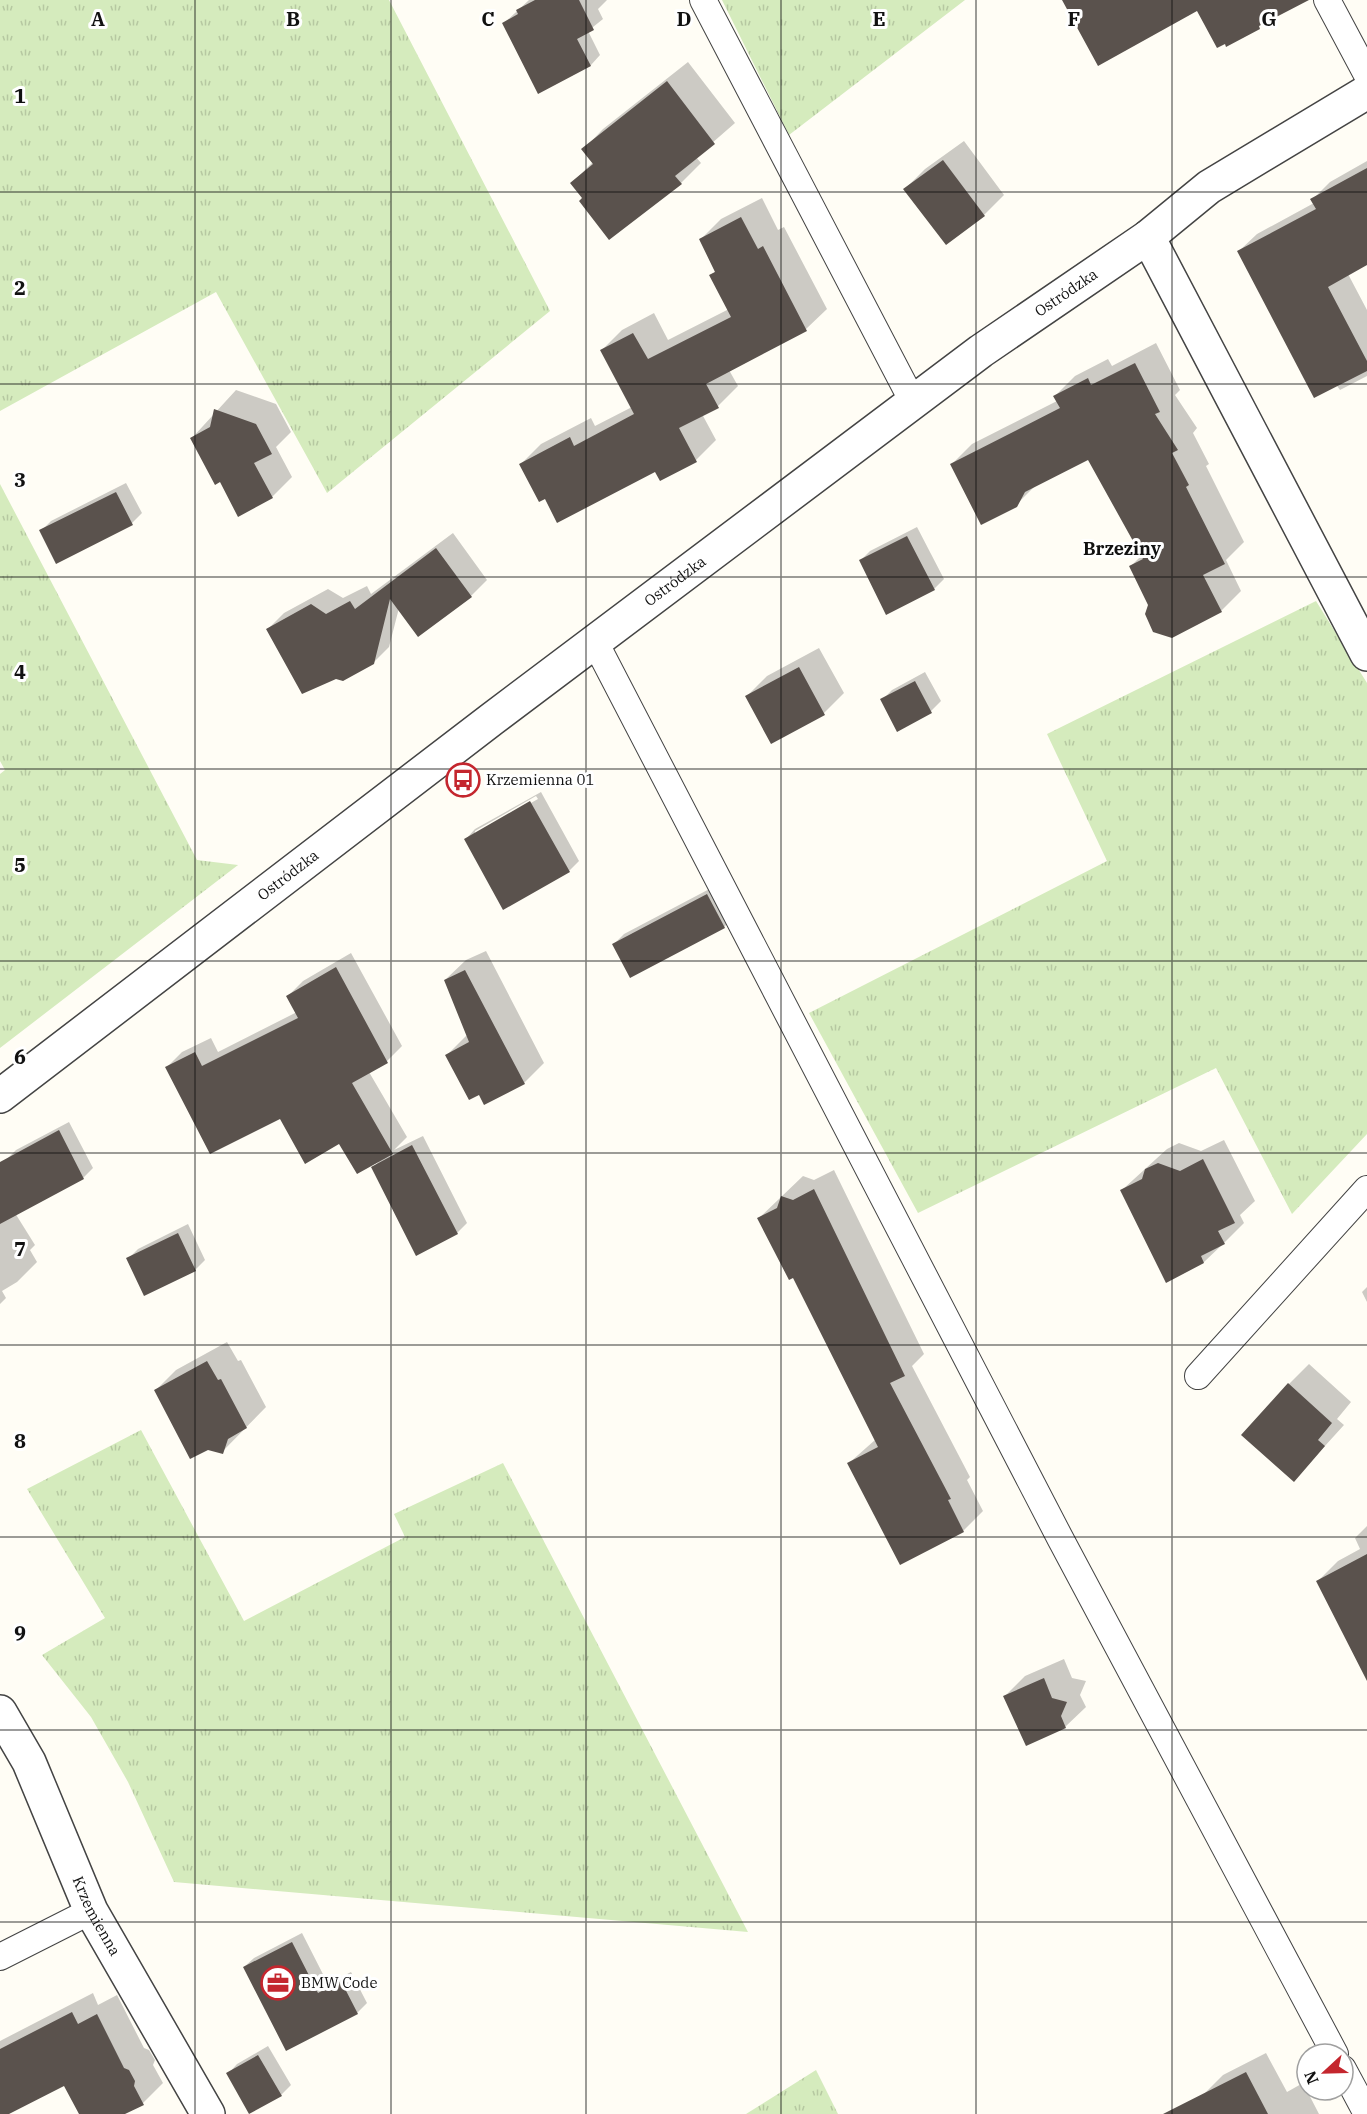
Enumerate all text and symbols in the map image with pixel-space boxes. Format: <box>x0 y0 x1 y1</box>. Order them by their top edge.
text: A <box>91 5 105 32</box>
text: B <box>286 5 300 32</box>
text: C <box>481 5 495 32</box>
text: D <box>676 5 692 32</box>
text: E <box>872 5 886 32</box>
text: F <box>1068 5 1080 32</box>
text: G <box>1261 5 1277 32</box>
text: 1 <box>14 82 26 109</box>
street label: Ostródzka <box>1031 264 1101 321</box>
text: 2 <box>14 274 26 301</box>
text: 3 <box>14 466 26 493</box>
district label: Brzeziny <box>1083 537 1162 560</box>
street label: Ostródzka <box>640 551 709 610</box>
text: 4 <box>14 658 26 685</box>
bus stop icon: Krzemienna 01 <box>445 762 481 798</box>
place label: Krzemienna 01 <box>486 770 595 789</box>
street label: Ostródzka <box>253 845 322 904</box>
text: 5 <box>14 851 26 878</box>
text: 6 <box>14 1043 26 1070</box>
text: 7 <box>14 1235 26 1262</box>
text: 8 <box>14 1427 26 1454</box>
text: 9 <box>14 1619 26 1646</box>
street label: Krzemienna <box>69 1873 125 1959</box>
office icon: BMW Code <box>260 1965 296 2001</box>
place label: BMW Code <box>301 1973 378 1992</box>
north arrow <box>1295 2042 1355 2102</box>
text: N <box>1299 2068 1323 2087</box>

